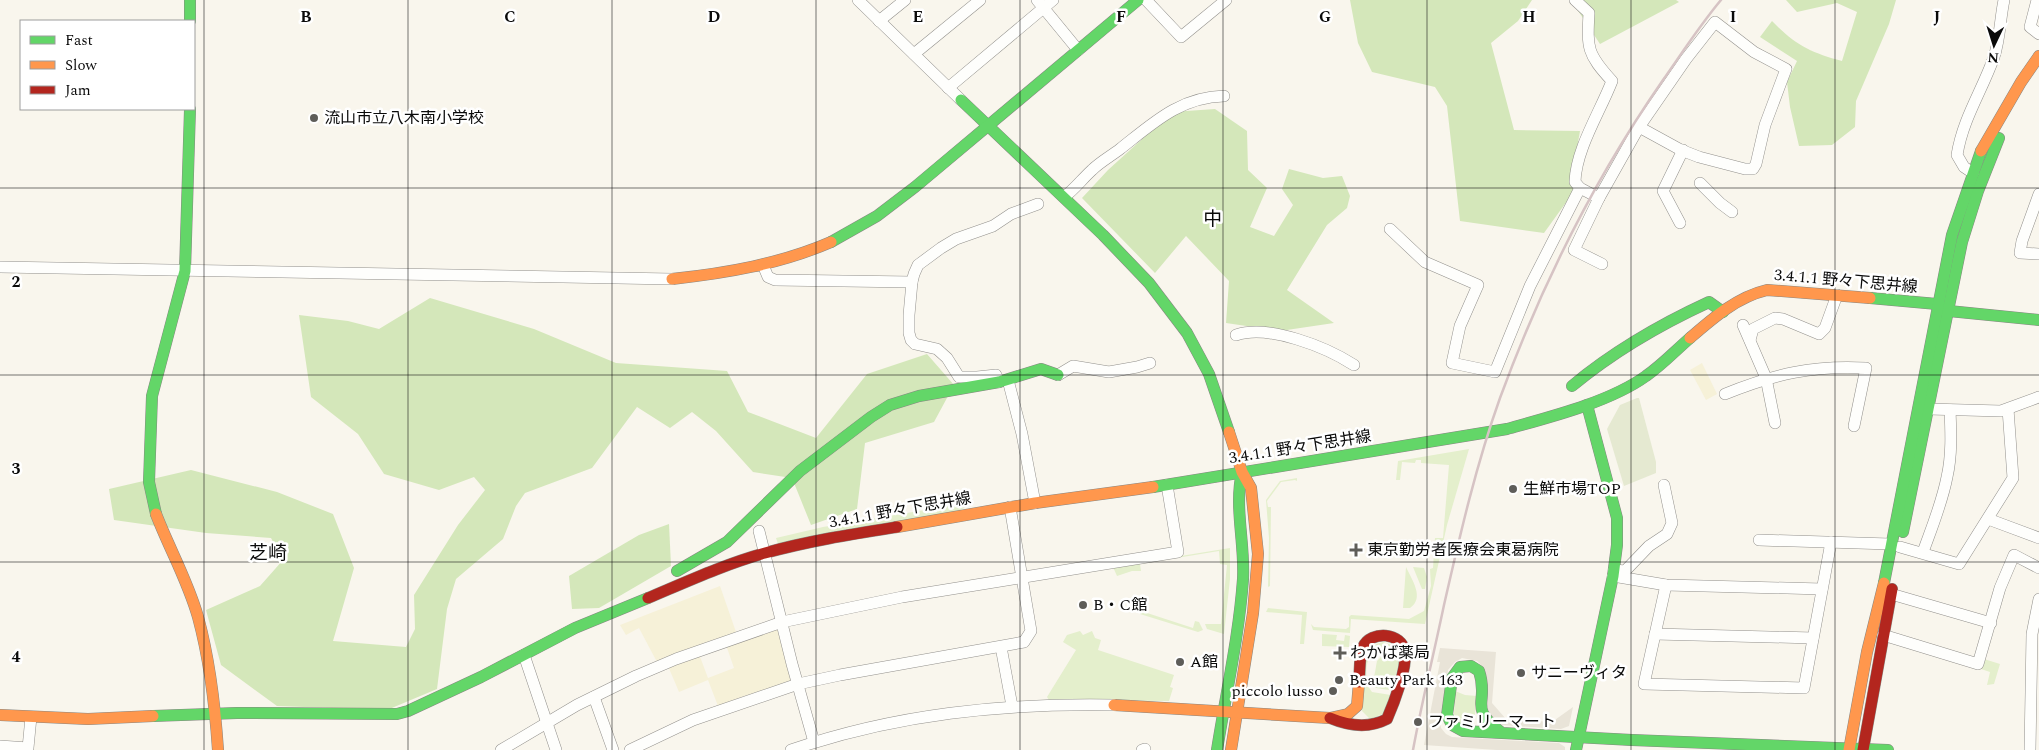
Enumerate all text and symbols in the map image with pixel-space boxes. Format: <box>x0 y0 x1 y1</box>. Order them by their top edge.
text: B <box>300 5 312 29</box>
text: C <box>504 5 516 29</box>
text: D <box>708 5 721 29</box>
text: E <box>913 5 923 29</box>
text: F <box>1116 5 1126 29</box>
text: G <box>1319 5 1331 29</box>
text: H <box>1522 5 1536 29</box>
text: I <box>1730 5 1736 29</box>
text: J <box>1934 5 1941 29</box>
legend <box>20 20 195 110</box>
north arrow <box>1969 20 2019 70</box>
text: Fast <box>65 29 93 52</box>
text: N <box>1987 47 2000 68</box>
text: Slow <box>65 54 97 77</box>
text: Jam <box>65 79 91 102</box>
place label: 流山市立八木南小学校 <box>324 106 484 130</box>
marker: 流山市立八木南小学校 <box>308 112 320 124</box>
district label: 中 <box>1203 205 1223 234</box>
street label: 3.4.1.1 野々下思井線 <box>1773 263 1919 299</box>
text: 2 <box>12 270 21 294</box>
street label: 3.4.1.1 野々下思井線 <box>1227 424 1373 470</box>
text: 3 <box>12 457 21 481</box>
place label: 生鮮市場TOP <box>1523 477 1621 501</box>
marker: 生鮮市場TOP <box>1507 483 1519 495</box>
street label: 3.4.1.1 野々下思井線 <box>827 486 973 534</box>
place label: 東京勤労者医療会東葛病院 <box>1367 538 1559 562</box>
district label: 芝崎 <box>249 539 287 568</box>
marker: 東京勤労者医療会東葛病院 <box>1349 543 1363 557</box>
place label: B・C館 <box>1093 593 1147 617</box>
marker: B・C館 <box>1077 599 1089 611</box>
place label: わかば薬局 <box>1350 641 1430 665</box>
text: 4 <box>12 645 21 669</box>
marker: わかば薬局 <box>1334 647 1346 659</box>
place label: A館 <box>1190 650 1218 674</box>
marker: A館 <box>1174 656 1186 668</box>
place label: サニーヴィタ <box>1531 661 1627 685</box>
marker: サニーヴィタ <box>1515 667 1527 679</box>
place label: Beauty Park 163 <box>1349 668 1463 692</box>
marker: Beauty Park 163 <box>1333 674 1345 686</box>
place label: piccolo lusso <box>1232 679 1323 703</box>
marker: piccolo lusso <box>1327 685 1339 697</box>
place label: ファミリーマート <box>1428 710 1556 734</box>
marker: ファミリーマート <box>1412 716 1424 728</box>

